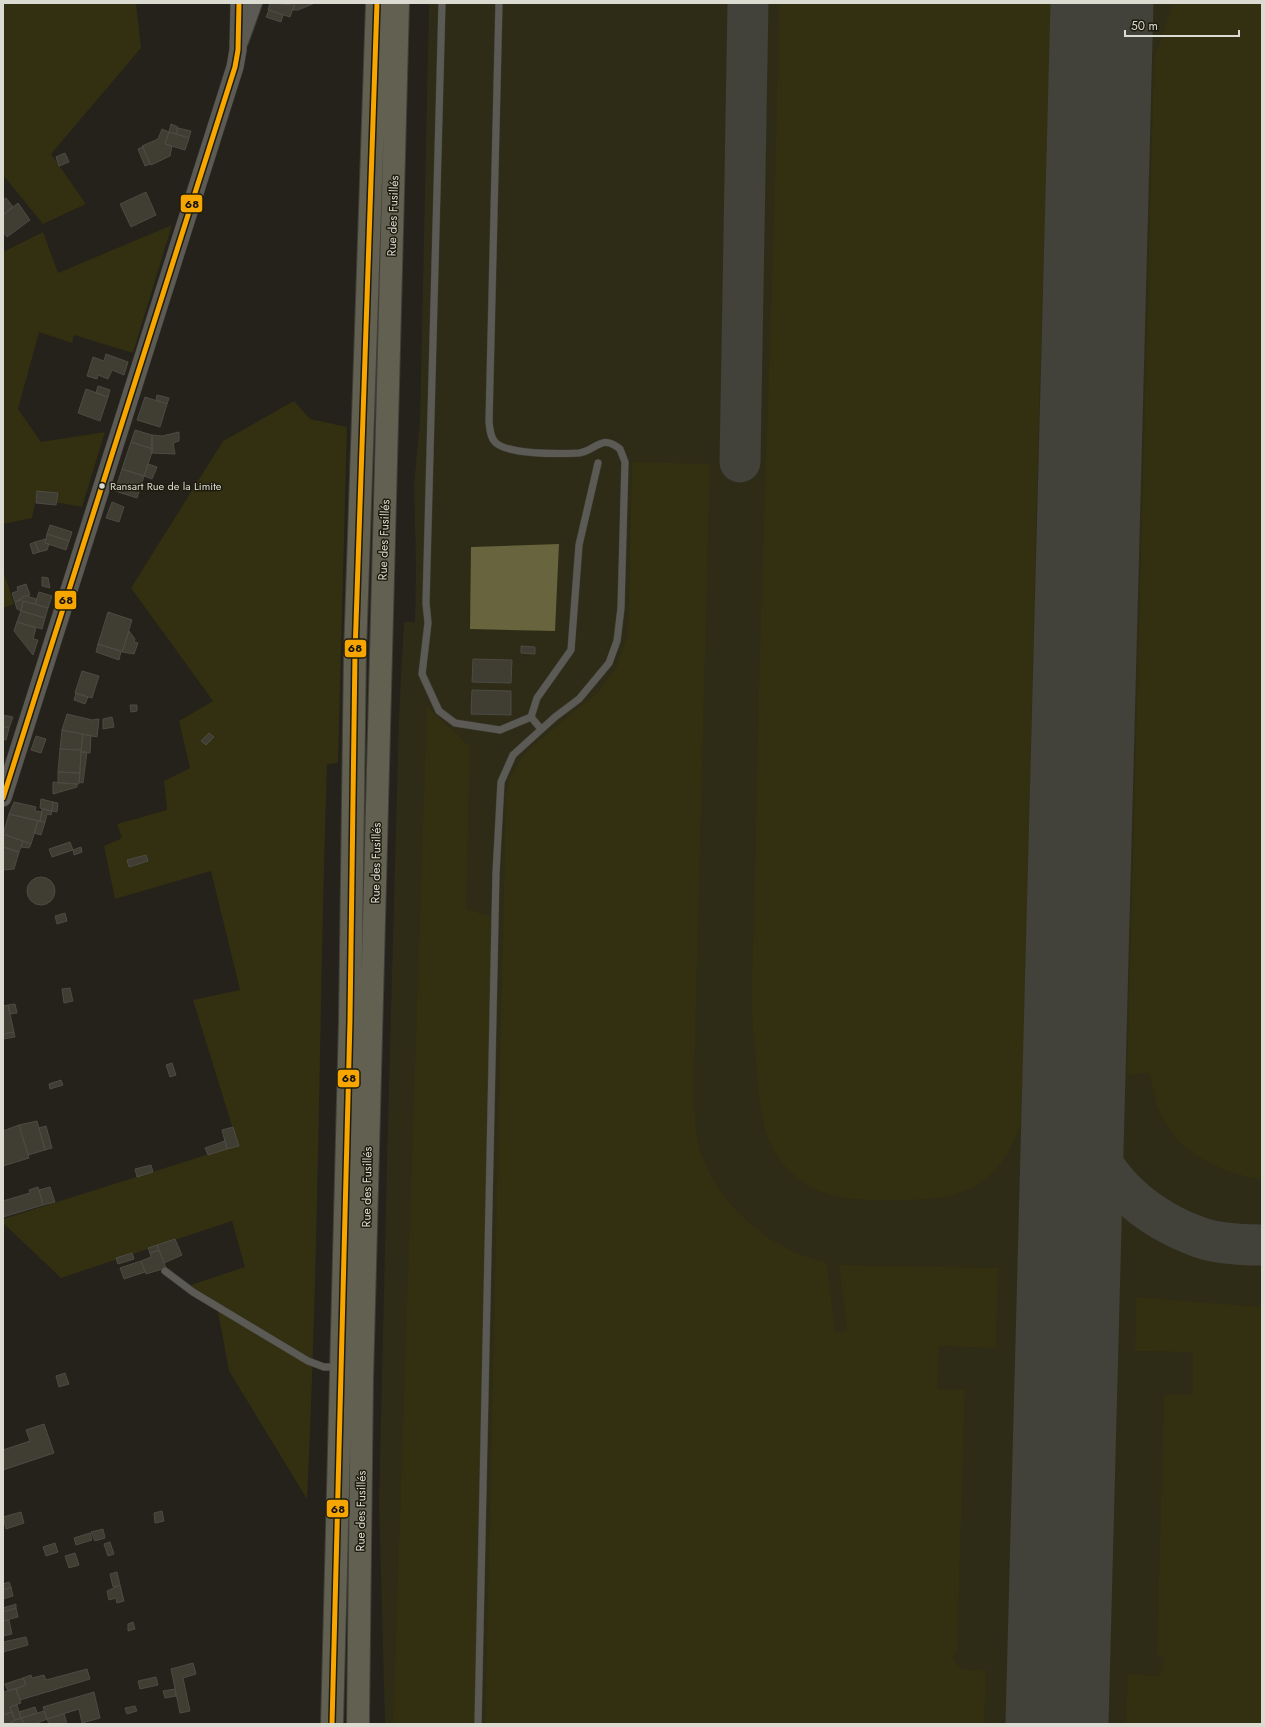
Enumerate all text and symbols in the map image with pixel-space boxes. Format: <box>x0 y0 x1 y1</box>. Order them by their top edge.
scale bar <box>1125 12 1239 38</box>
text: 50 m <box>1131 17 1158 35</box>
street label: Rue des Fusillés <box>383 175 403 257</box>
line badge: 68 <box>180 194 203 213</box>
text: 68 <box>185 196 199 212</box>
place label: Ransart Rue de la Limite <box>110 478 222 494</box>
marker: Ransart Rue de la Limite <box>97 481 107 491</box>
street label: Rue des Fusillés <box>374 499 394 581</box>
line badge: 68 <box>54 590 77 610</box>
text: 68 <box>59 592 73 608</box>
line badge: 68 <box>344 639 367 658</box>
text: 68 <box>348 640 362 656</box>
street label: Rue des Fusillés <box>366 822 386 904</box>
line badge: 68 <box>337 1069 360 1088</box>
text: 68 <box>342 1070 356 1086</box>
street label: Rue des Fusillés <box>357 1146 377 1228</box>
street label: Rue des Fusillés <box>351 1470 371 1552</box>
line badge: 68 <box>326 1499 349 1518</box>
text: 68 <box>331 1501 345 1517</box>

